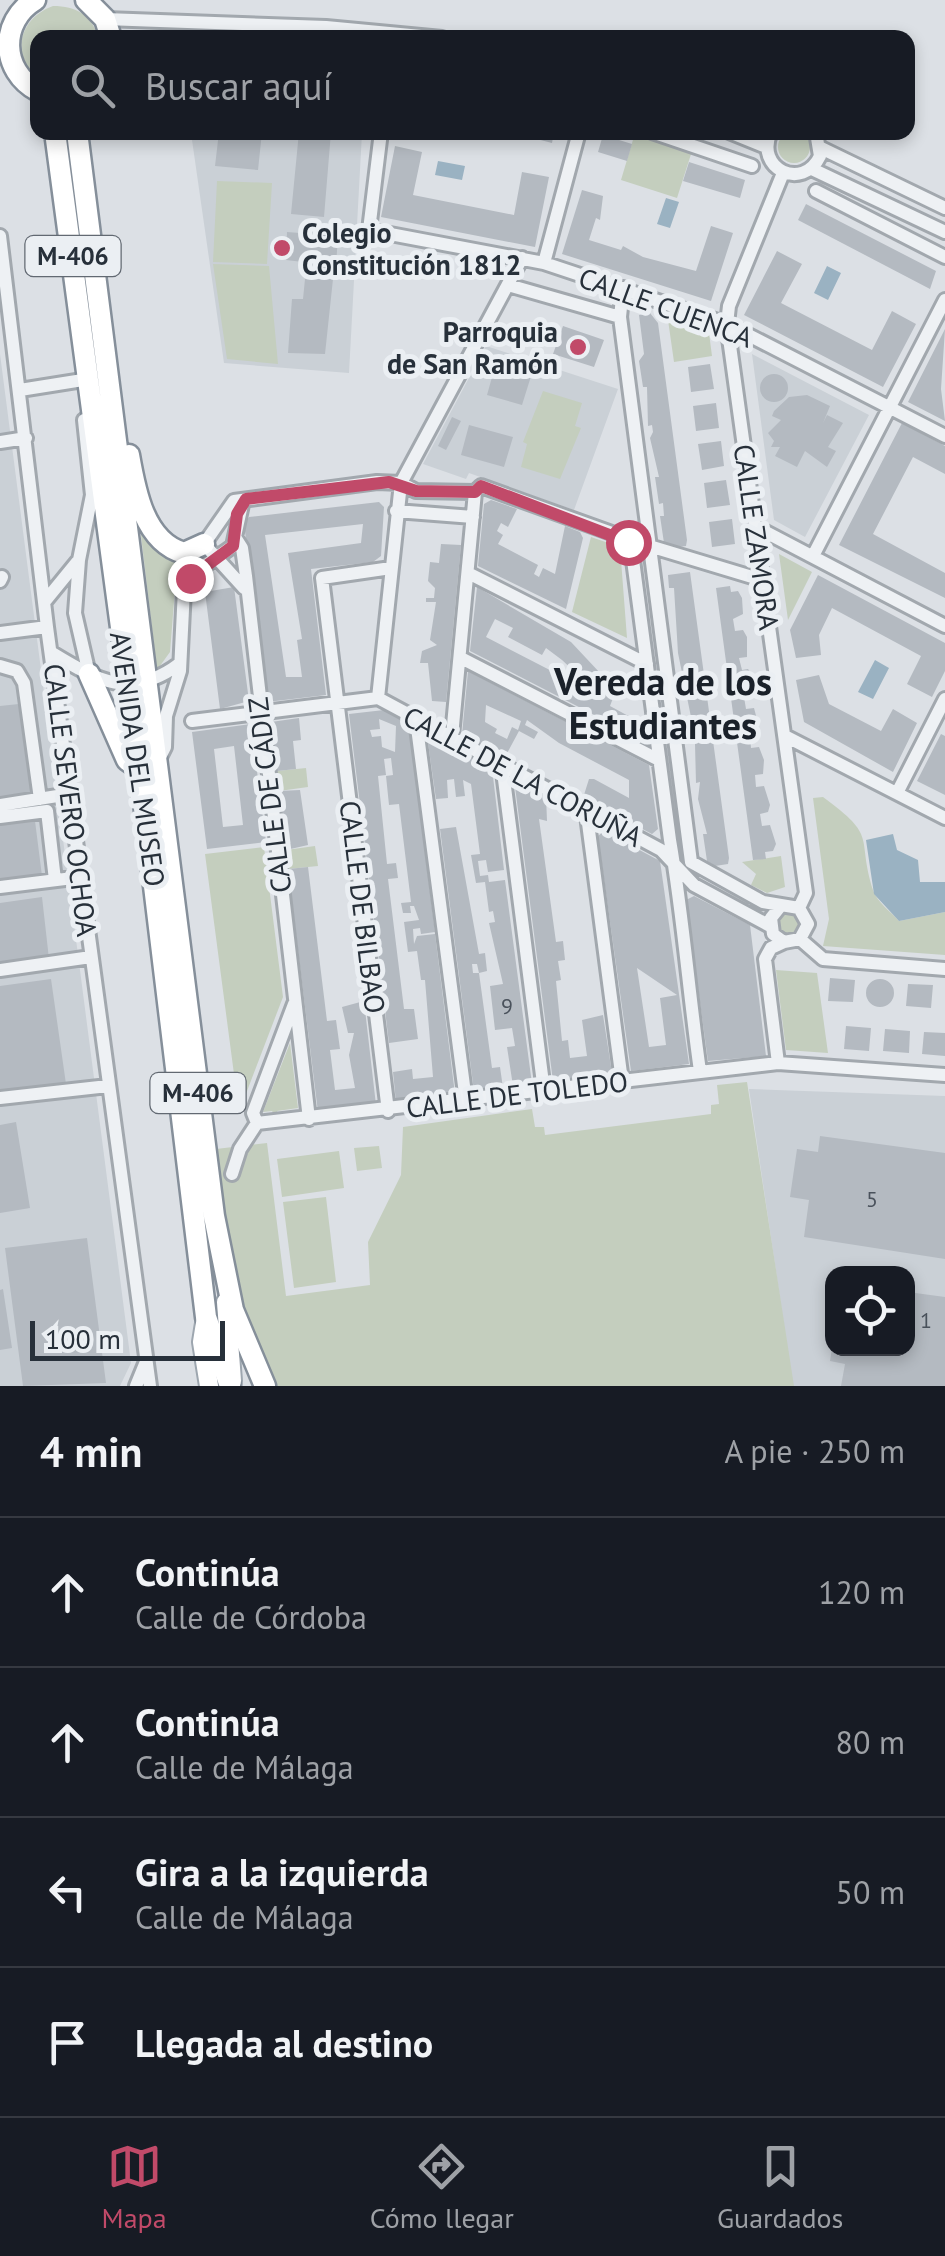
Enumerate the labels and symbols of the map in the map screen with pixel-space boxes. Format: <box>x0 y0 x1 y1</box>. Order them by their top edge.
place label: Colegio Constitución 1812 <box>302 214 521 283</box>
road number: M-406 <box>26 236 120 276</box>
marker: Colegio Constitución 1812 <box>271 237 293 259</box>
street label: CALLE CUENCA <box>574 258 759 356</box>
place label: Parroquia de San Ramón <box>387 313 558 382</box>
marker: Parroquia de San Ramón <box>567 336 589 358</box>
street label: CALLE ZAMORA <box>726 442 788 633</box>
route start <box>606 520 652 566</box>
route end <box>168 556 214 602</box>
street label: AVENIDA DEL MUSEO <box>102 629 174 889</box>
district label: Vereda de los Estudiantes <box>553 656 772 749</box>
street label: CALLE SEVERO OCHOA <box>36 661 106 939</box>
street label: CALLE DE CÁDIZ <box>239 695 299 895</box>
street label: CALLE DE LA CORUÑA <box>397 697 650 855</box>
street label: CALLE DE BILBAO <box>332 799 394 1015</box>
house number: 9 <box>501 992 513 1020</box>
street label: CALLE DE TOLEDO <box>404 1062 630 1126</box>
road number: M-406 <box>150 1073 246 1113</box>
house number: 5 <box>866 1185 878 1213</box>
house number: 1 <box>920 1306 932 1334</box>
scale bar <box>30 1316 225 1360</box>

